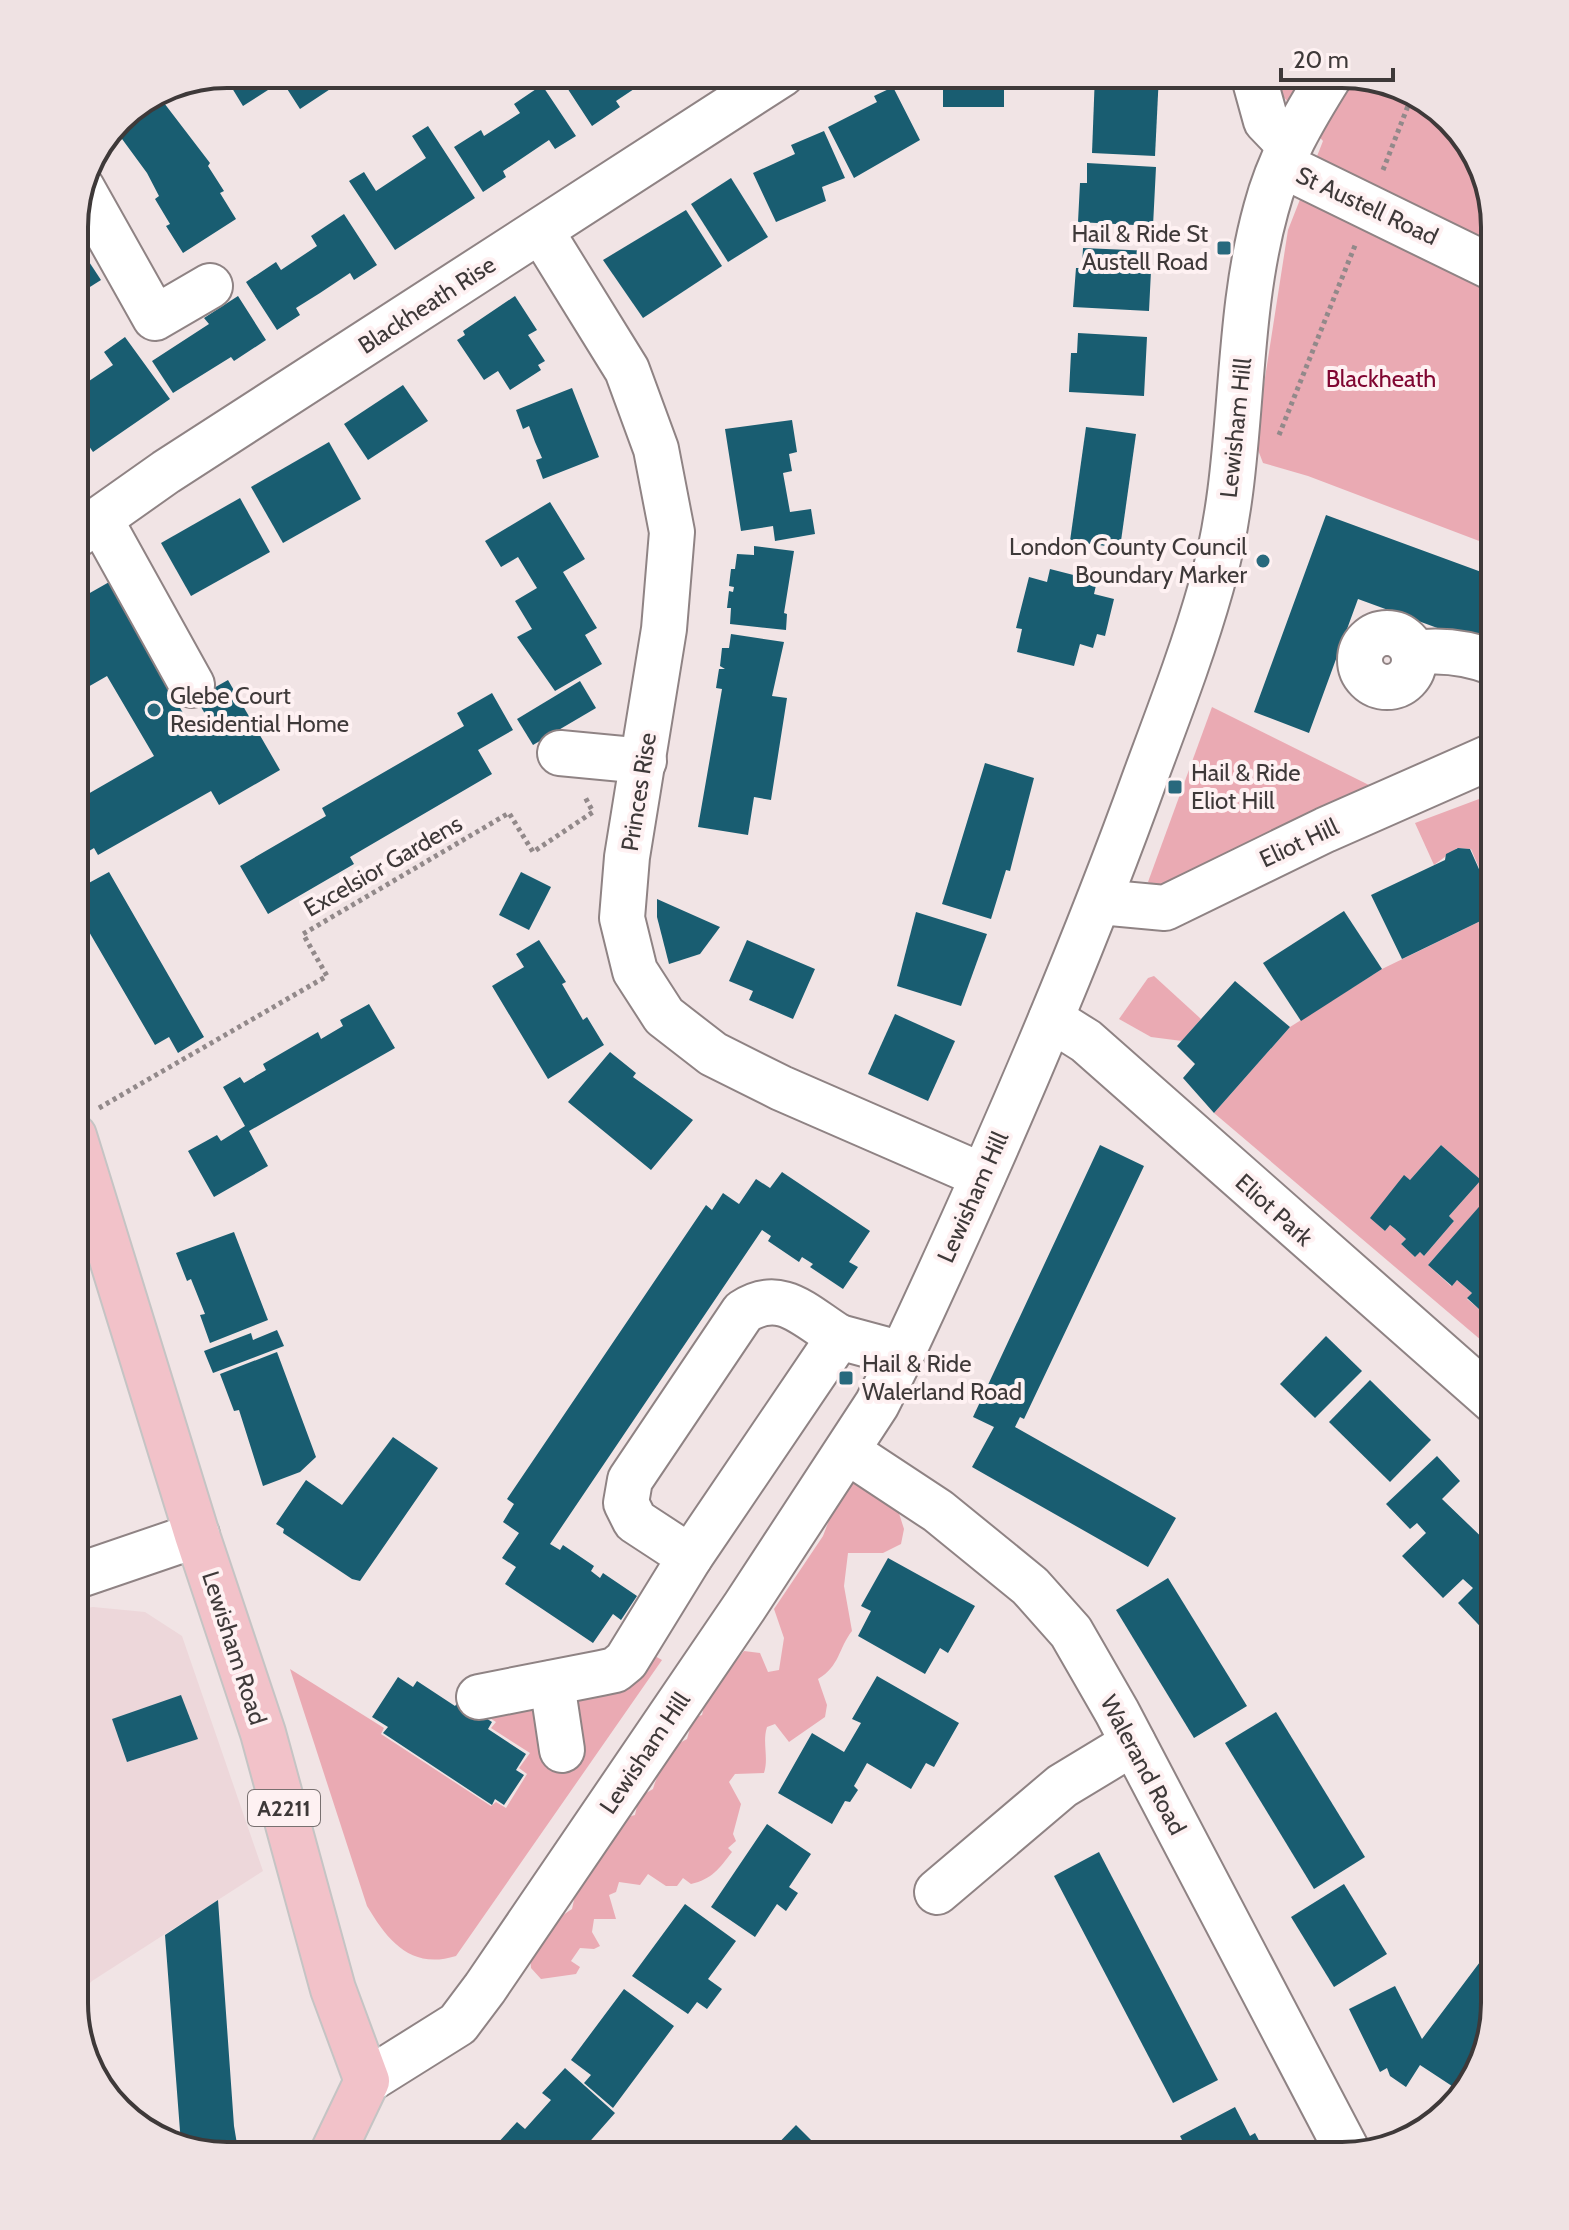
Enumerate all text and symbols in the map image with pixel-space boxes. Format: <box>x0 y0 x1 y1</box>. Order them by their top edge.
scale bar <box>1281 32 1393 82</box>
text: 20 m <box>1293 45 1349 74</box>
street label: St Austell Road <box>1292 160 1443 251</box>
place label: Hail & Ride St Austell Road <box>1071 219 1208 276</box>
marker: Hail & Ride St Austell Road <box>1215 239 1233 257</box>
street label: Blackheath Rise <box>353 249 501 360</box>
street label: Lewisham Hill <box>1214 356 1257 499</box>
park label: Blackheath <box>1326 364 1436 393</box>
place label: London County Council Boundary Marker <box>1009 532 1247 589</box>
marker: London County Council Boundary Marker <box>1254 552 1272 570</box>
place label: Glebe Court Residential Home <box>170 681 349 738</box>
marker: Glebe Court Residential Home <box>145 701 163 719</box>
street label: Princes Rise <box>615 731 662 853</box>
place label: Hail & Ride Eliot Hill <box>1191 758 1300 815</box>
marker: Hail & Ride Eliot Hill <box>1166 778 1184 796</box>
street label: Excelsior Gardens <box>298 808 467 923</box>
street label: Eliot Hill <box>1255 812 1343 873</box>
street label: Lewisham Hill <box>931 1126 1015 1267</box>
street label: Eliot Park <box>1230 1167 1319 1252</box>
place label: Hail & Ride Walerland Road <box>862 1349 1022 1406</box>
marker: Hail & Ride Walerland Road <box>837 1369 855 1387</box>
street label: Lewisham Road <box>196 1568 273 1728</box>
street label: Lewisham Hill <box>593 1686 696 1819</box>
street label: Walerand Road <box>1094 1690 1192 1840</box>
road number: A2211 <box>248 1790 320 1826</box>

